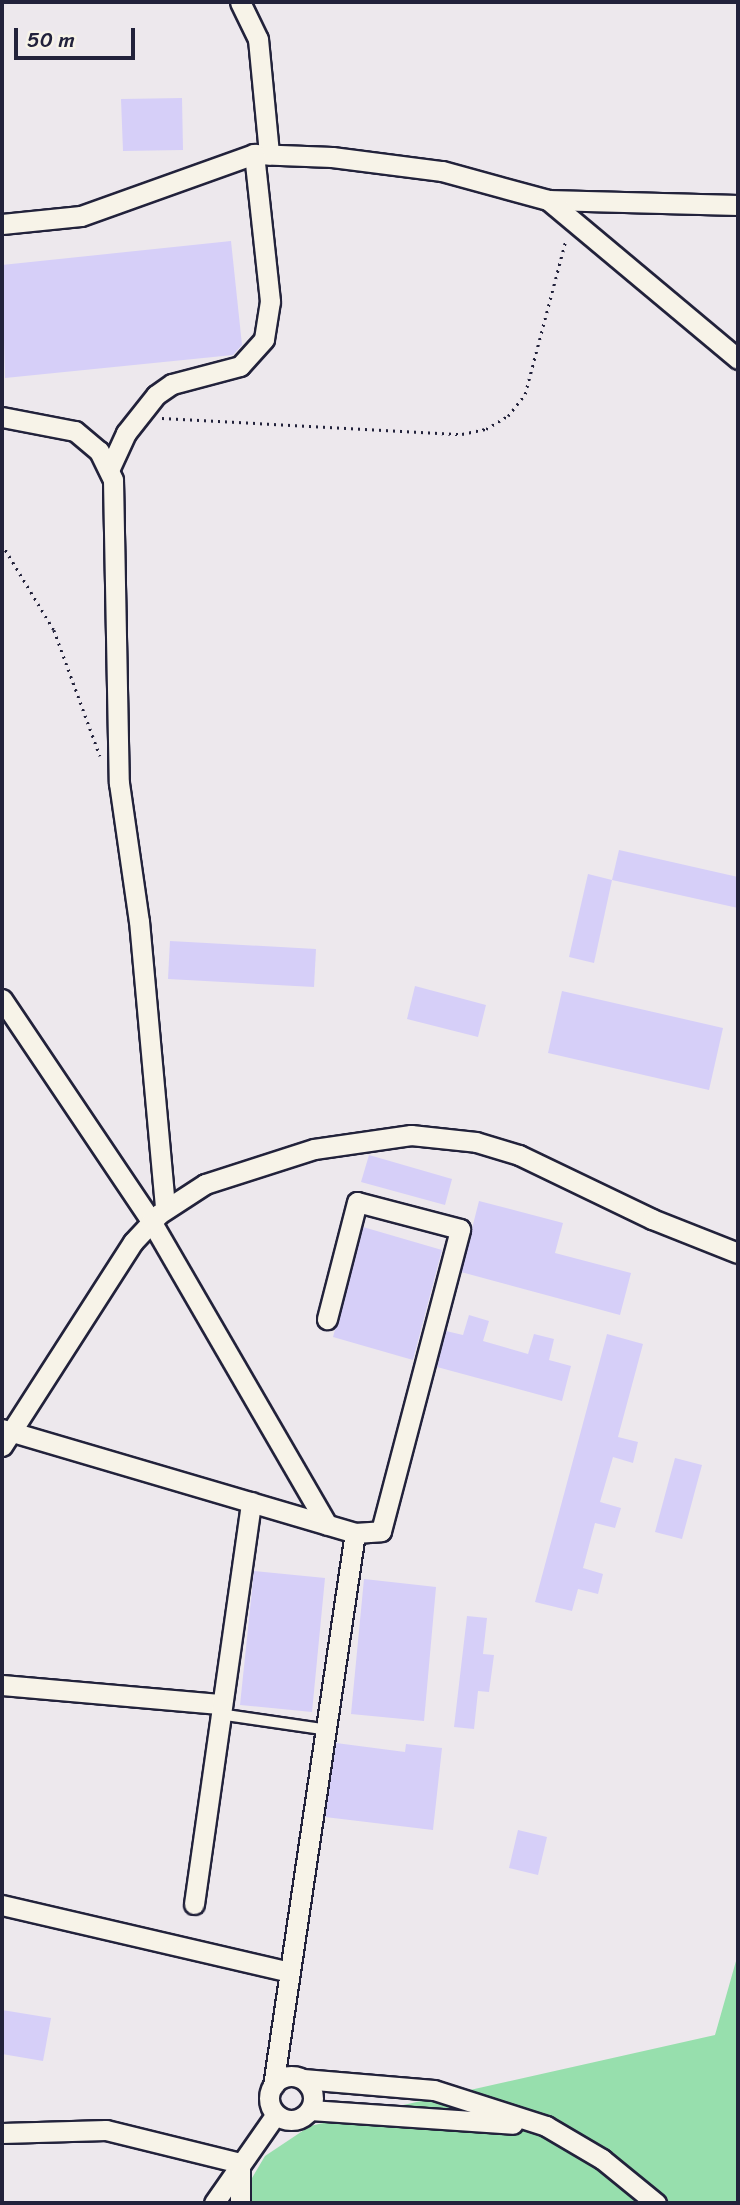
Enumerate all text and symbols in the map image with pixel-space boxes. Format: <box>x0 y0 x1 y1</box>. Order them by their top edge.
scale bar <box>18 14 138 58</box>
text: 50 m <box>27 21 75 59</box>

